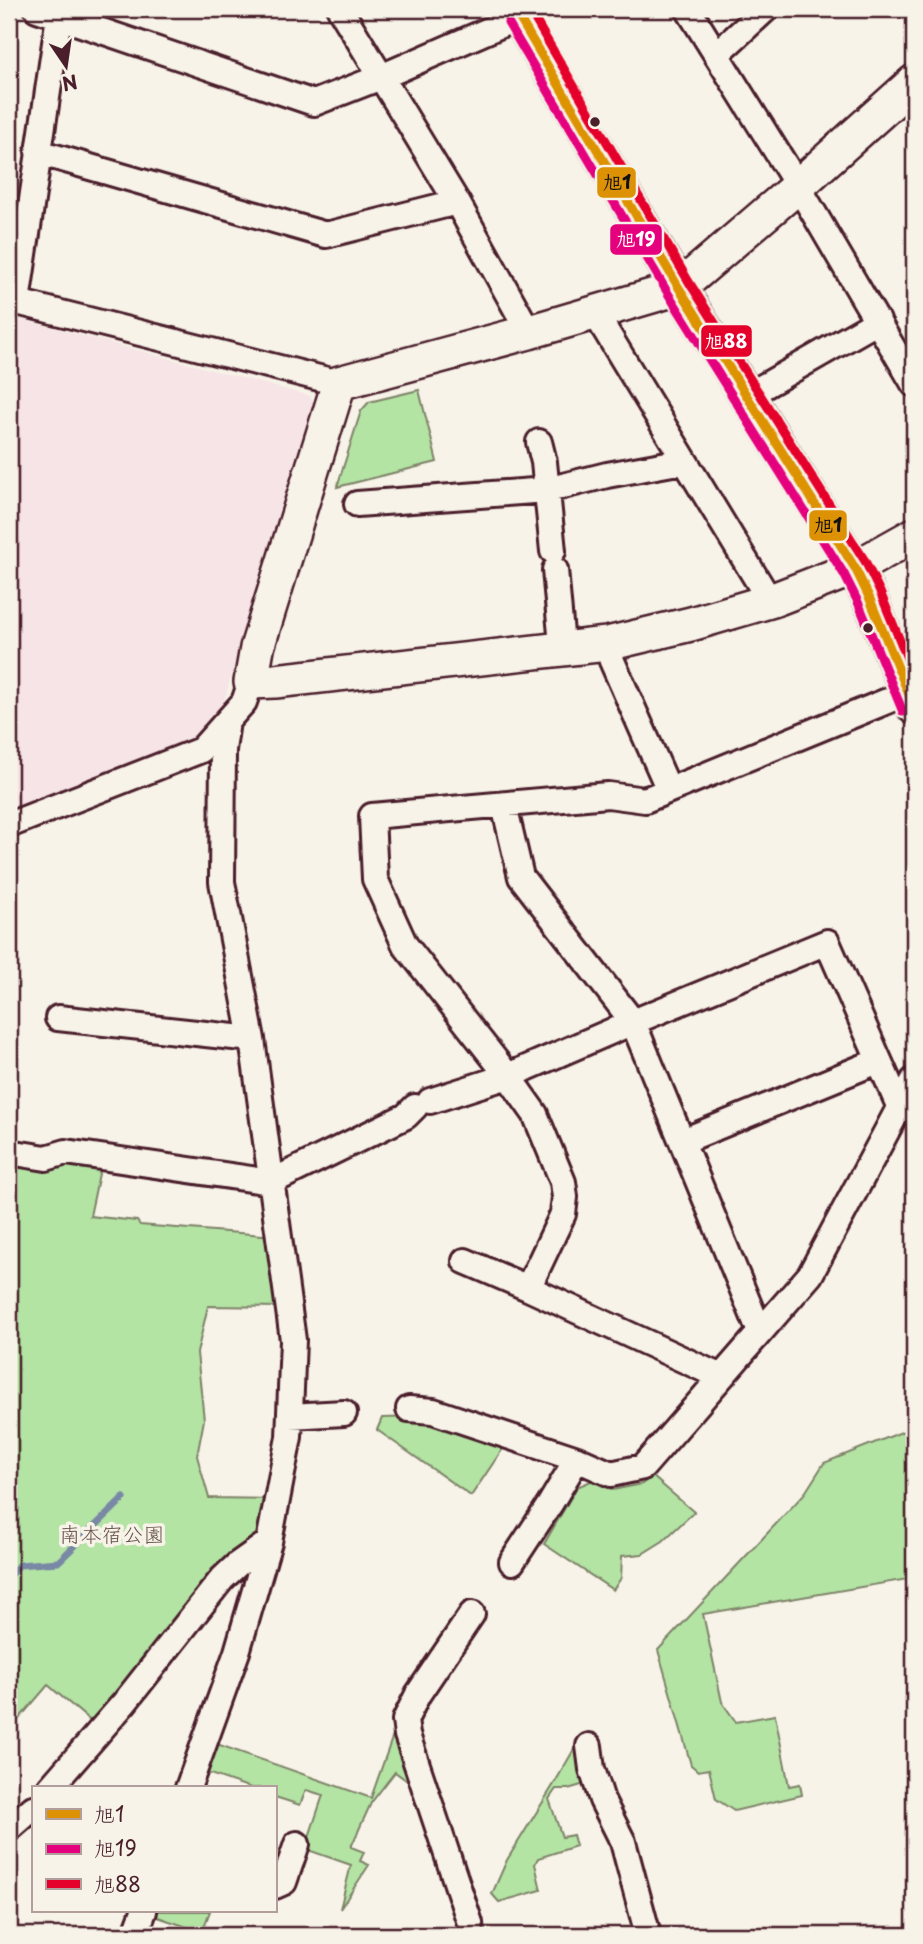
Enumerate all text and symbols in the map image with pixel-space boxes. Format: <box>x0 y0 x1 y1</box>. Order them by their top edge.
north arrow <box>32 32 102 102</box>
text: N <box>60 68 81 99</box>
unlabelled marker <box>588 115 602 129</box>
line badge: 旭1 <box>596 166 637 199</box>
text: 旭1 <box>603 167 631 195</box>
line badge: 旭19 <box>609 223 663 256</box>
text: 旭19 <box>616 224 656 252</box>
line badge: 旭88 <box>700 324 753 358</box>
text: 旭88 <box>705 326 747 354</box>
line badge: 旭1 <box>808 509 848 542</box>
text: 旭1 <box>814 510 842 538</box>
unlabelled marker <box>861 621 875 635</box>
park label: 南本宿公園 <box>60 1517 165 1549</box>
legend <box>32 1786 276 1912</box>
text: 旭1 <box>94 1797 124 1829</box>
text: 旭19 <box>94 1831 137 1863</box>
text: 旭88 <box>94 1867 141 1899</box>

